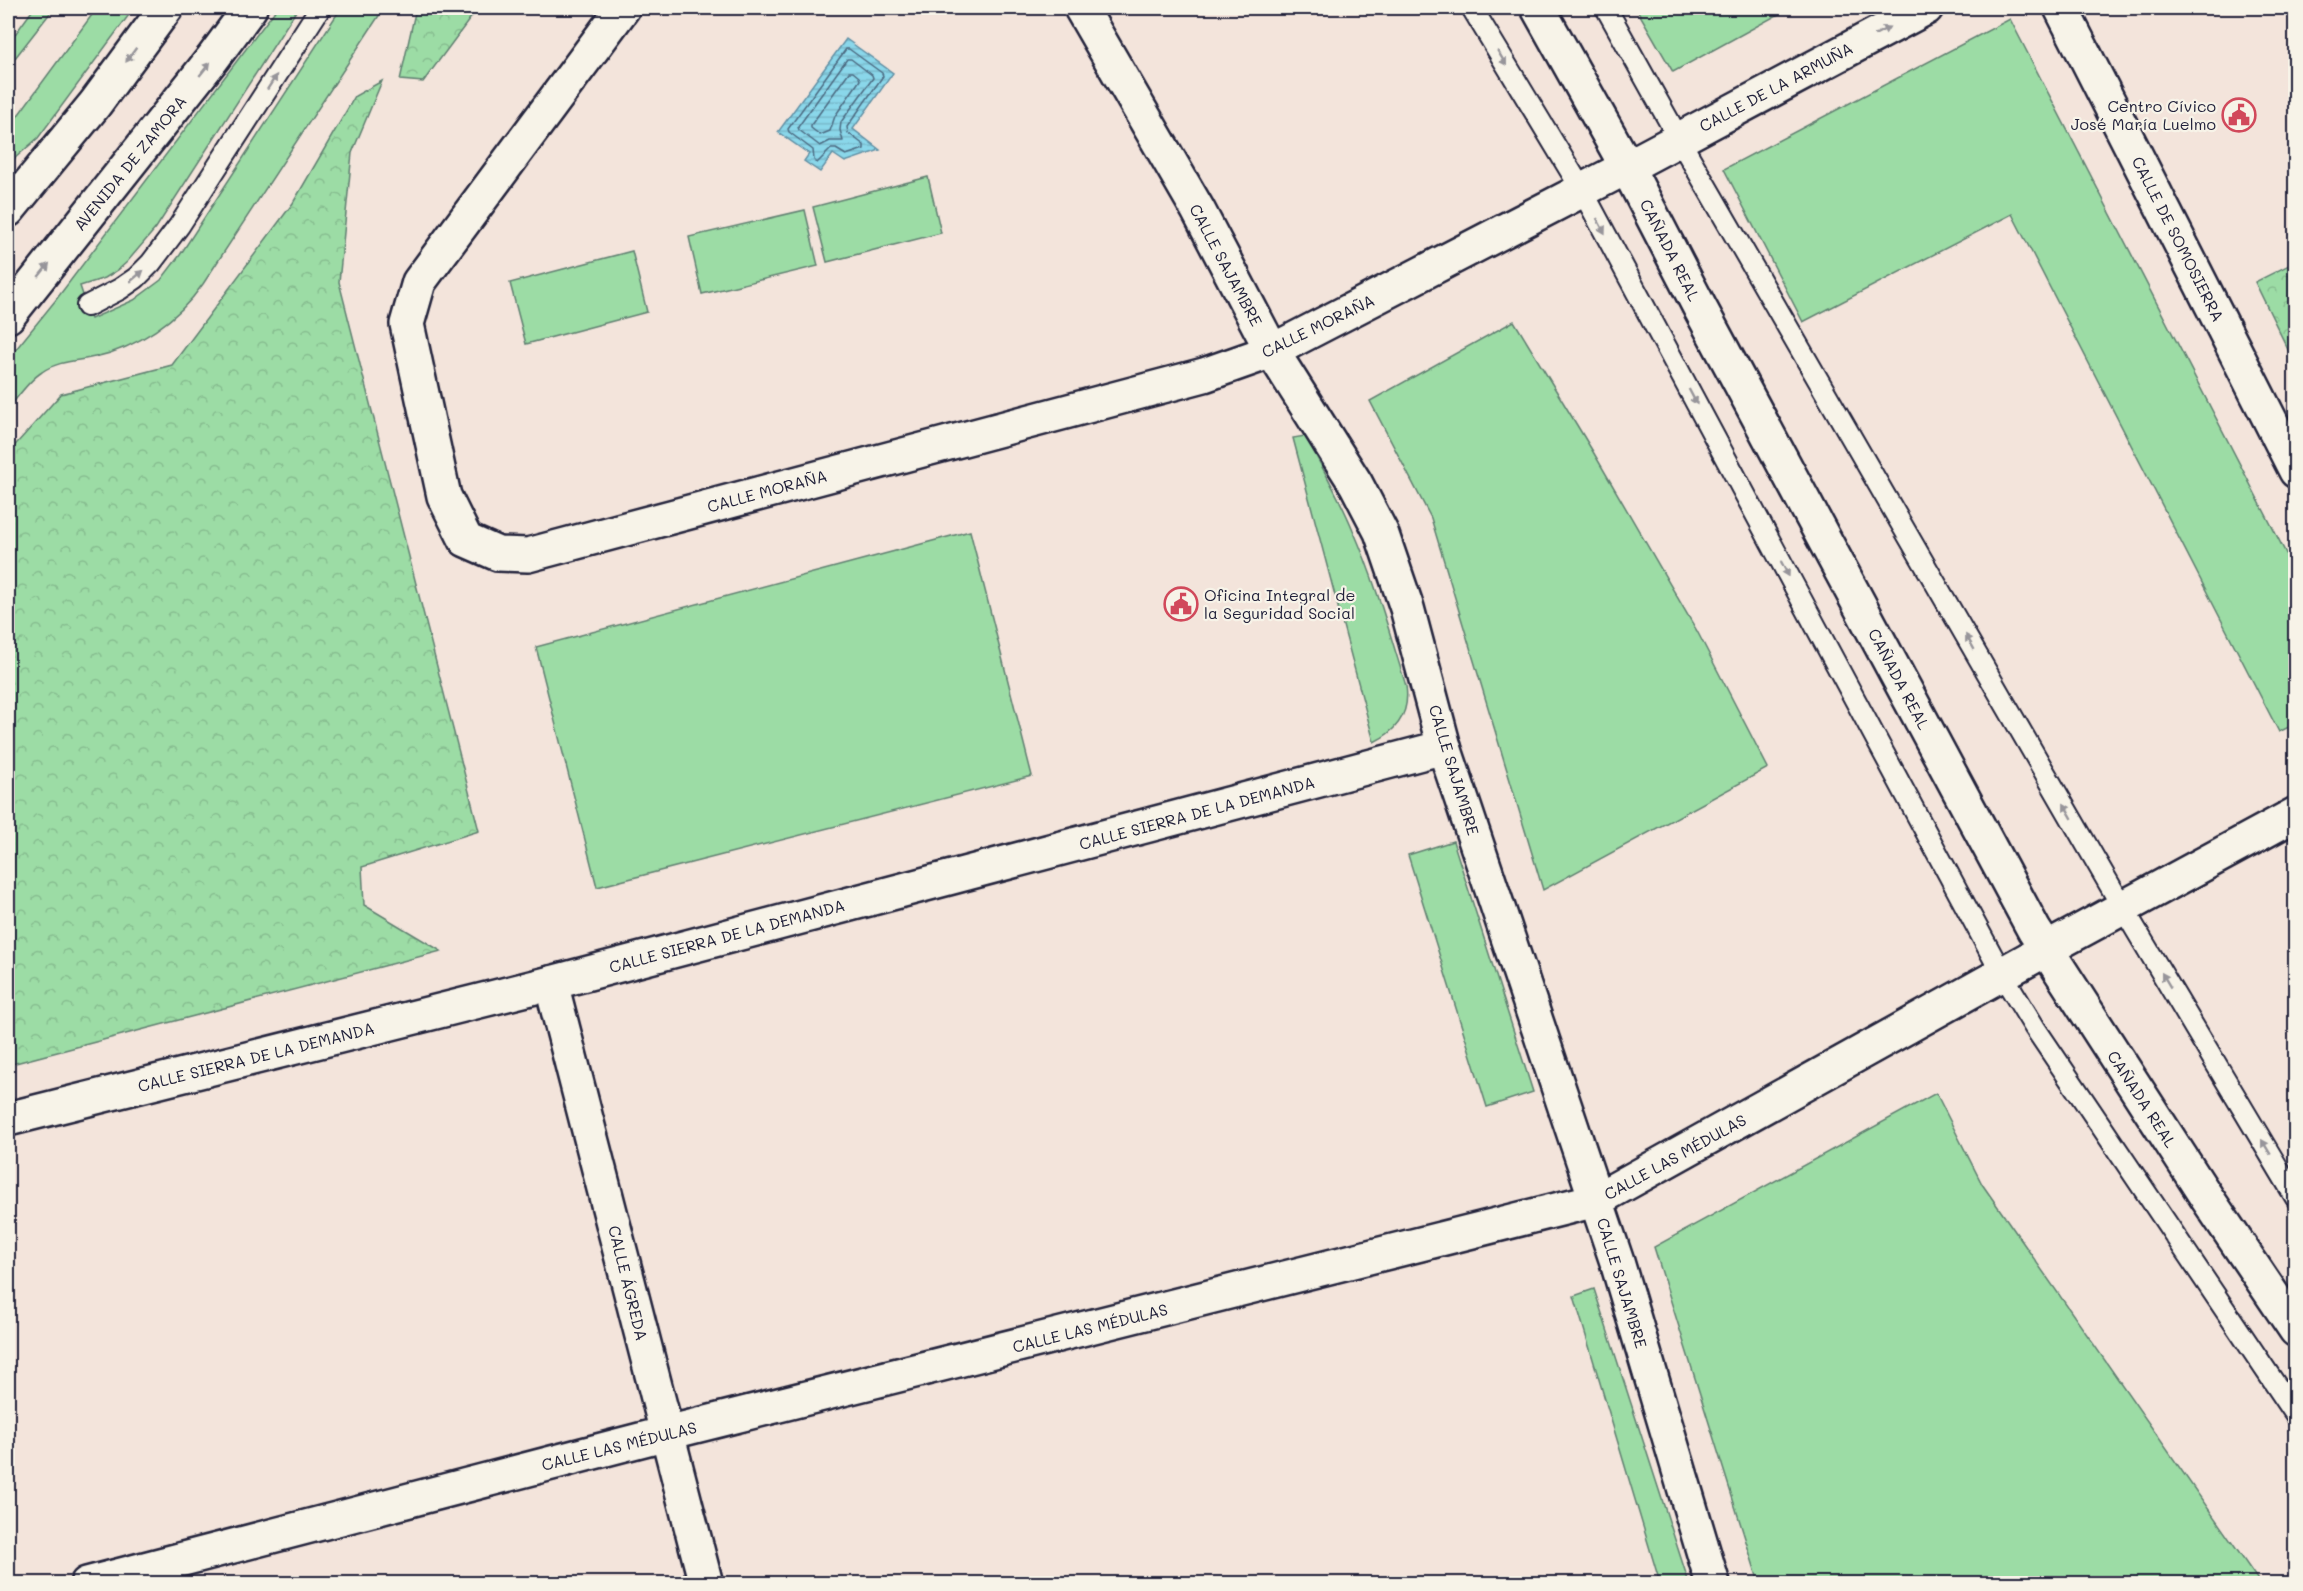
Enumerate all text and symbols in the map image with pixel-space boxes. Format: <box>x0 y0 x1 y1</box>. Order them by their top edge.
one-way arrow <box>1874 26 1891 36</box>
street label: CALLE DE LA ARMUÑA <box>1695 37 1856 136</box>
one-way arrow <box>125 46 137 62</box>
one-way arrow <box>1497 50 1508 66</box>
one-way arrow <box>198 61 210 76</box>
one-way arrow <box>266 74 277 90</box>
street label: AVENIDA DE ZAMORA <box>69 91 191 235</box>
place label: Centro Cívico José María Luelmo <box>2071 95 2216 134</box>
public building icon: Centro Cívico José María Luelmo <box>2221 97 2257 133</box>
street label: CALLE DE SOMOSIERRA <box>2128 153 2229 325</box>
street label: CAÑADA REAL <box>1636 195 1705 305</box>
street label: CALLE SAJAMBRE <box>1185 200 1268 330</box>
one-way arrow <box>1596 217 1606 234</box>
one-way arrow <box>37 263 50 278</box>
one-way arrow <box>129 270 144 283</box>
street label: CALLE MORAÑA <box>1258 289 1378 362</box>
one-way arrow <box>1688 389 1698 406</box>
street label: CALLE MORAÑA <box>705 464 829 517</box>
one-way arrow <box>1780 561 1790 578</box>
place label: Oficina Integral de la Seguridad Social <box>1204 584 1355 623</box>
public building icon: Oficina Integral de la Seguridad Social <box>1163 586 1199 622</box>
street label: CAÑADA REAL <box>1864 625 1935 733</box>
one-way arrow <box>1965 634 1975 651</box>
street label: CALLE SAJAMBRE <box>1425 702 1484 838</box>
street label: CALLE SIERRA DE LA DEMANDA <box>1077 771 1317 854</box>
one-way arrow <box>2062 803 2073 819</box>
street label: CALLE SIERRA DE LA DEMANDA <box>607 894 847 977</box>
one-way arrow <box>2161 971 2171 988</box>
street label: CALLE SIERRA DE LA DEMANDA <box>135 1017 376 1096</box>
street label: CAÑADA REAL <box>2103 1046 2182 1152</box>
street label: CALLE LAS MÉDULAS <box>1600 1109 1750 1204</box>
one-way arrow <box>2260 1139 2271 1155</box>
street label: CALLE SAJAMBRE <box>1593 1215 1652 1351</box>
street label: CALLE ÁGREDA <box>604 1223 653 1343</box>
street label: CALLE LAS MÉDULAS <box>1010 1298 1170 1357</box>
street label: CALLE LAS MÉDULAS <box>539 1416 699 1475</box>

